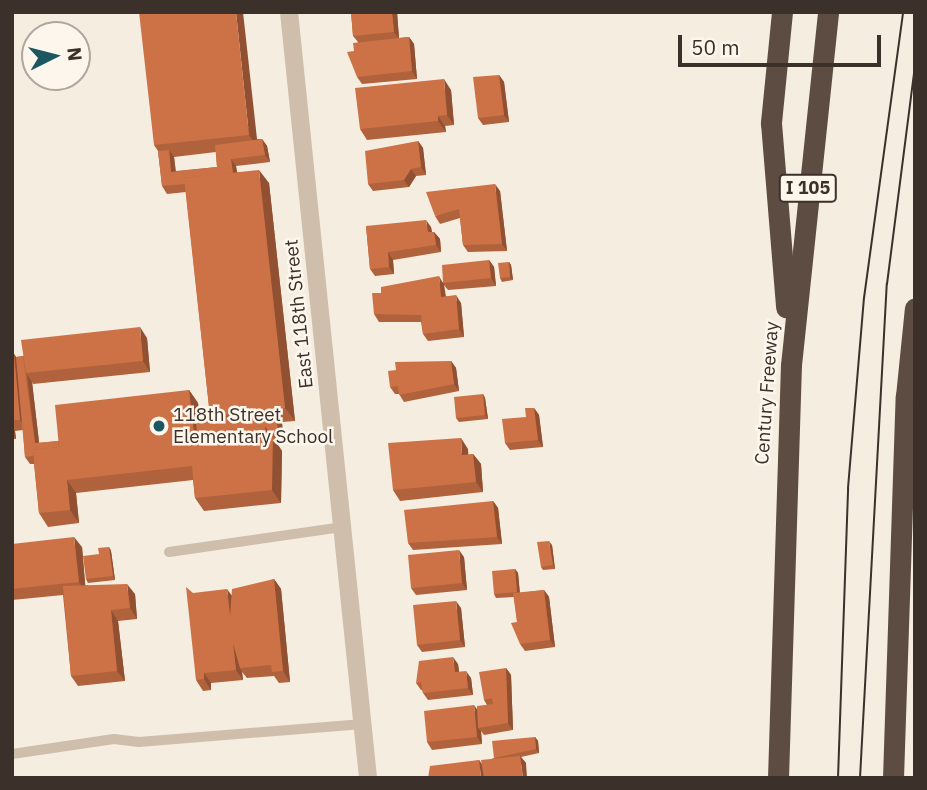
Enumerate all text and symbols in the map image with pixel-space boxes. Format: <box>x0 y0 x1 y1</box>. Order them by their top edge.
north arrow <box>21 21 91 91</box>
scale bar <box>682 21 885 65</box>
text: 50 m <box>691 33 740 61</box>
text: N <box>62 46 88 62</box>
road number: I 105 <box>778 174 838 202</box>
street label: East 118th Street <box>280 238 318 390</box>
street label: Century Freeway <box>751 321 783 465</box>
place label: 118th Street Elementary School <box>173 404 333 448</box>
marker: 118th Street Elementary School <box>151 418 167 434</box>

